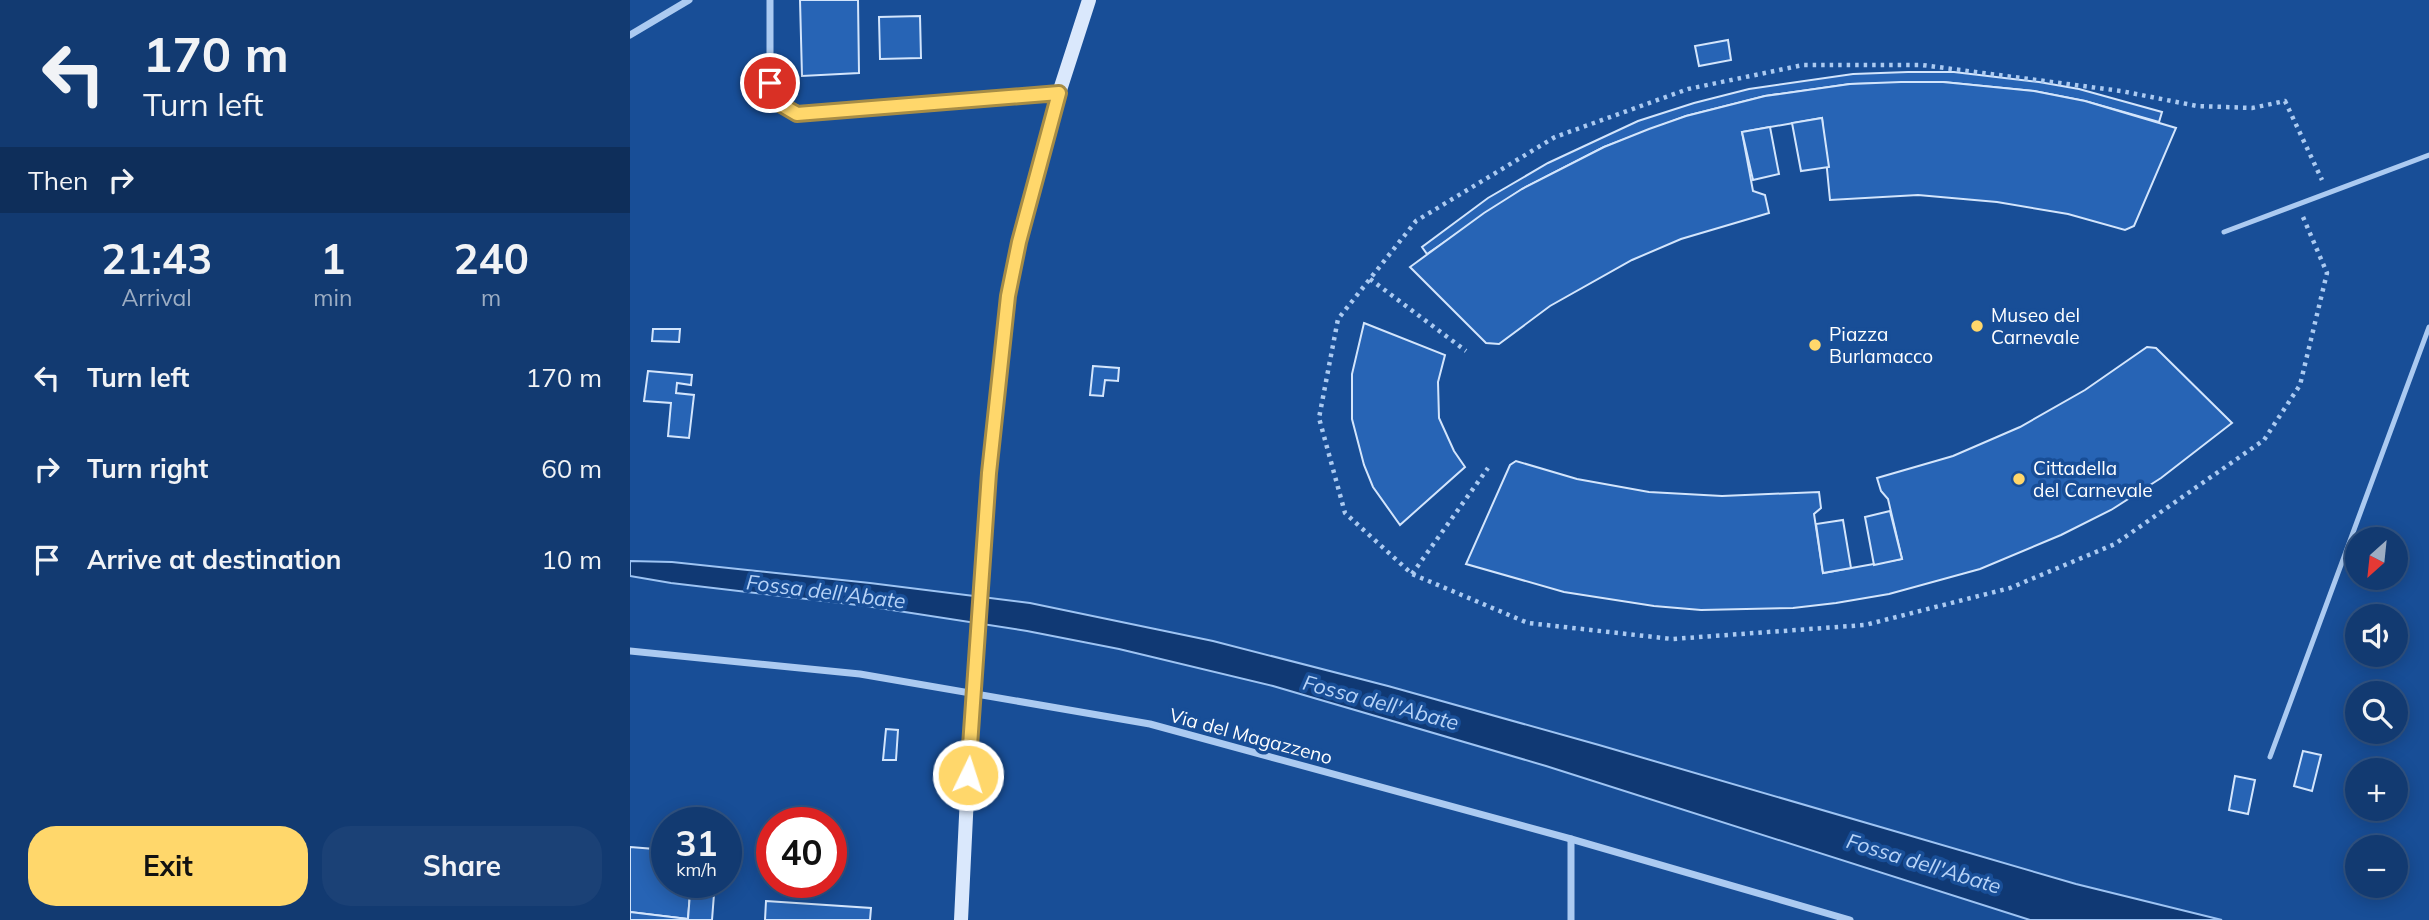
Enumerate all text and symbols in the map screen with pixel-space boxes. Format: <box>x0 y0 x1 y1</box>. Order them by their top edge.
text: 170 m <box>143 23 289 84</box>
icon: left <box>28 28 119 119</box>
pin <box>740 53 800 113</box>
icon: arrive <box>751 64 789 102</box>
text: Turn left <box>143 84 263 124</box>
icon: right <box>102 161 140 199</box>
text: Then <box>28 164 88 197</box>
text: 21:43 <box>101 232 212 285</box>
text: 1 <box>320 232 345 285</box>
text: 240 <box>453 232 529 285</box>
text: Arrival <box>121 283 192 312</box>
text: min <box>313 283 352 312</box>
text: m <box>481 283 501 312</box>
place label: Museo del Carnevale <box>1991 303 2080 349</box>
marker: Museo del Carnevale <box>1969 318 1985 334</box>
place label: Piazza Burlamacco <box>1829 322 1933 368</box>
marker: Piazza Burlamacco <box>1807 337 1823 353</box>
icon: left <box>28 359 66 397</box>
text: Turn left <box>87 361 189 394</box>
text: 170 m <box>526 361 602 394</box>
icon: right <box>28 450 66 488</box>
text: Turn right <box>87 452 208 485</box>
text: 60 m <box>541 452 602 485</box>
place label: Cittadella del Carnevale <box>2033 456 2153 502</box>
marker: Cittadella del Carnevale <box>2011 471 2027 487</box>
north arrow <box>2345 527 2408 590</box>
map controls <box>2345 527 2408 898</box>
icon: arrive <box>28 541 66 579</box>
text: Arrive at destination <box>87 543 342 576</box>
text: 10 m <box>541 543 602 576</box>
water label: Fossa dell'Abate <box>745 568 907 614</box>
button: sound <box>2345 604 2408 667</box>
water label: Fossa dell'Abate <box>1300 669 1462 735</box>
button: search <box>2345 681 2408 744</box>
street label: Via del Magazzeno <box>1167 703 1335 769</box>
position arrow <box>931 738 1005 812</box>
button: + <box>2345 758 2408 821</box>
speed limit sign: 40 <box>756 807 847 898</box>
text: 31 <box>675 821 718 865</box>
button: Exit <box>28 826 308 906</box>
button: Share <box>322 826 602 906</box>
water label: Fossa dell'Abate <box>1844 827 2004 899</box>
button: − <box>2345 835 2408 898</box>
text: km/h <box>676 858 717 881</box>

